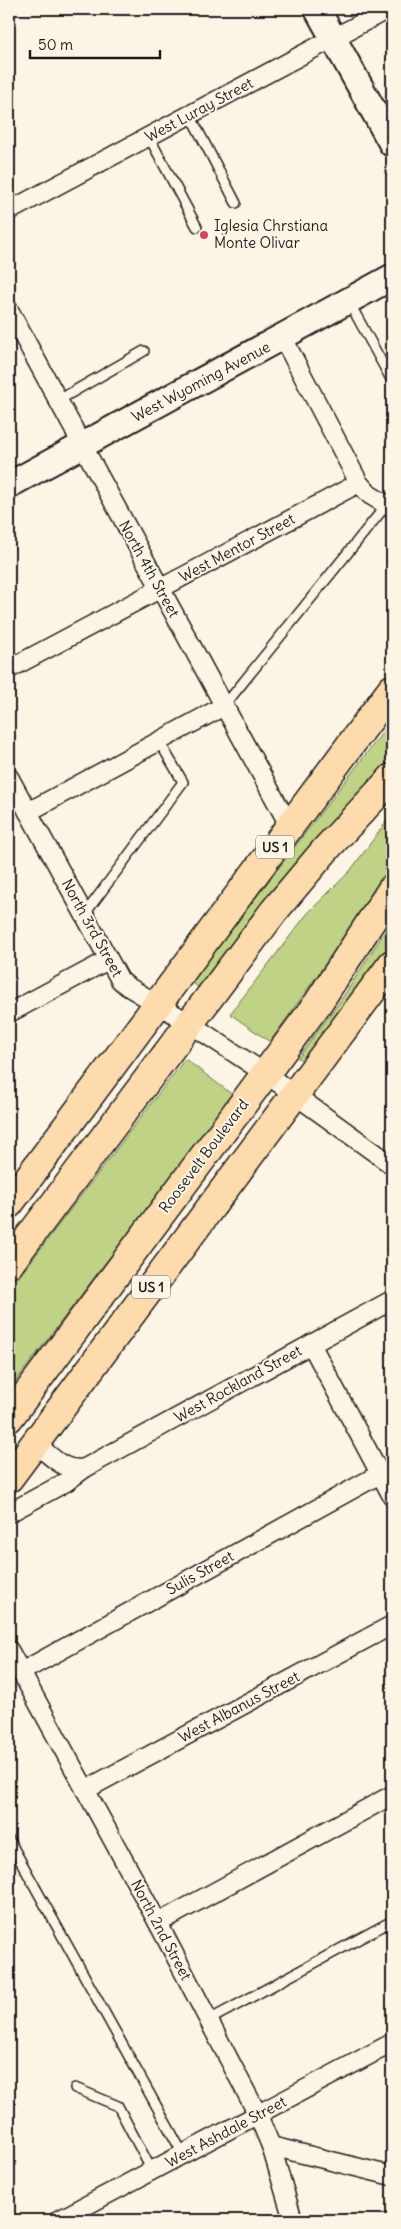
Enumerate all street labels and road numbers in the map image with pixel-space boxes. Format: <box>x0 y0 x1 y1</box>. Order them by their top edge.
street label: West Luray Street <box>141 73 256 146</box>
street label: West Wyoming Avenue <box>128 337 273 426</box>
street label: West Mentor Street <box>176 509 298 586</box>
street label: North 4th Street <box>115 517 184 621</box>
road number: US 1 <box>256 836 294 859</box>
street label: North 3rd Street <box>58 875 127 980</box>
street label: Roosevelt Boulevard <box>155 1095 253 1216</box>
road number: US 1 <box>132 1275 170 1298</box>
street label: West Rockland Street <box>171 1341 305 1426</box>
street label: Sulis Street <box>163 1546 237 1599</box>
street label: West Albanus Street <box>175 1667 302 1746</box>
street label: North 2nd Street <box>127 1876 196 1983</box>
street label: West Ashdale Street <box>162 2092 289 2171</box>

